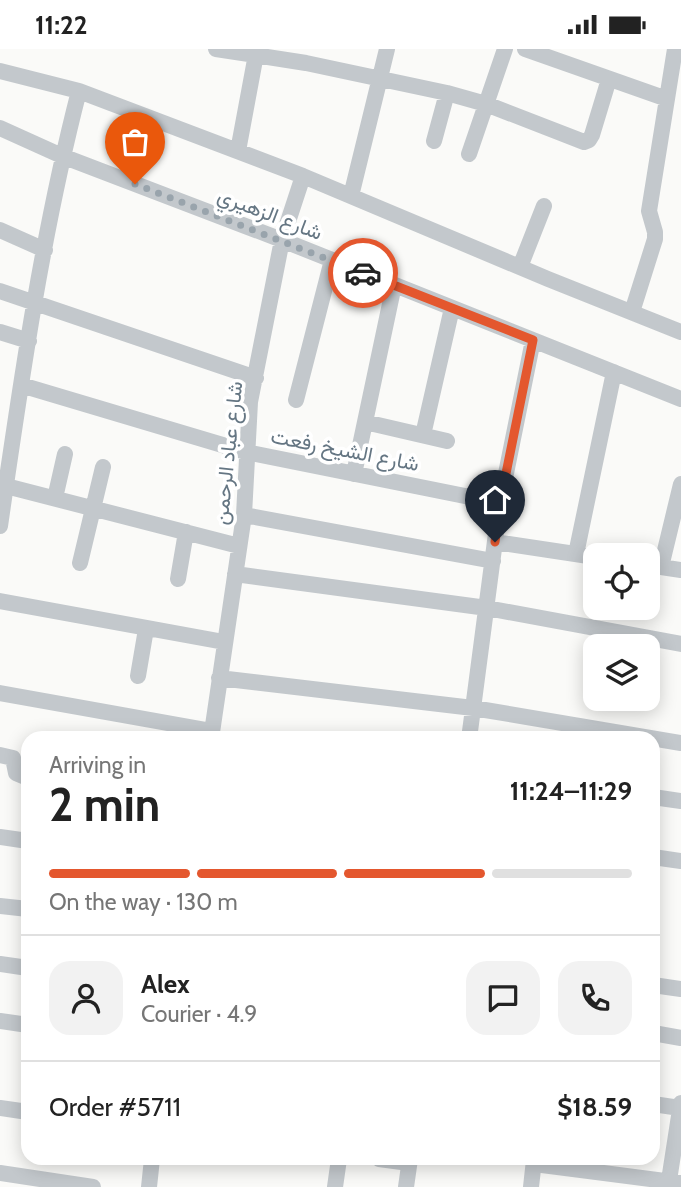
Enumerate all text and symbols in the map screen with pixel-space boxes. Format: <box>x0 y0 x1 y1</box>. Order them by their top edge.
text: 11:22 <box>35 9 87 41</box>
pin <box>105 112 165 184</box>
icon: bag <box>116 123 154 161</box>
street label: شارع الزهيري <box>212 182 326 250</box>
courier <box>328 238 398 308</box>
icon: car <box>344 254 382 292</box>
street label: شارع عباد الرحمن <box>208 380 249 526</box>
street label: شارع الشيخ رفعت <box>268 423 421 478</box>
pin <box>465 470 525 542</box>
icon: home <box>476 481 514 519</box>
map controls <box>583 543 660 711</box>
button: locate <box>583 543 660 620</box>
button: layers <box>583 634 660 711</box>
text: Arriving in <box>49 751 146 779</box>
text: 11:24–11:29 <box>510 775 632 807</box>
text: 2 min <box>49 777 160 833</box>
text: On the way · 130 m <box>49 888 238 916</box>
button: person <box>49 961 123 1035</box>
button: chat <box>466 961 540 1035</box>
button: phone <box>558 961 632 1035</box>
text: Alex <box>141 968 190 1000</box>
text: Courier · 4.9 <box>141 1000 257 1028</box>
text: Order #5711 <box>49 1091 181 1123</box>
text: $18.59 <box>557 1091 632 1123</box>

